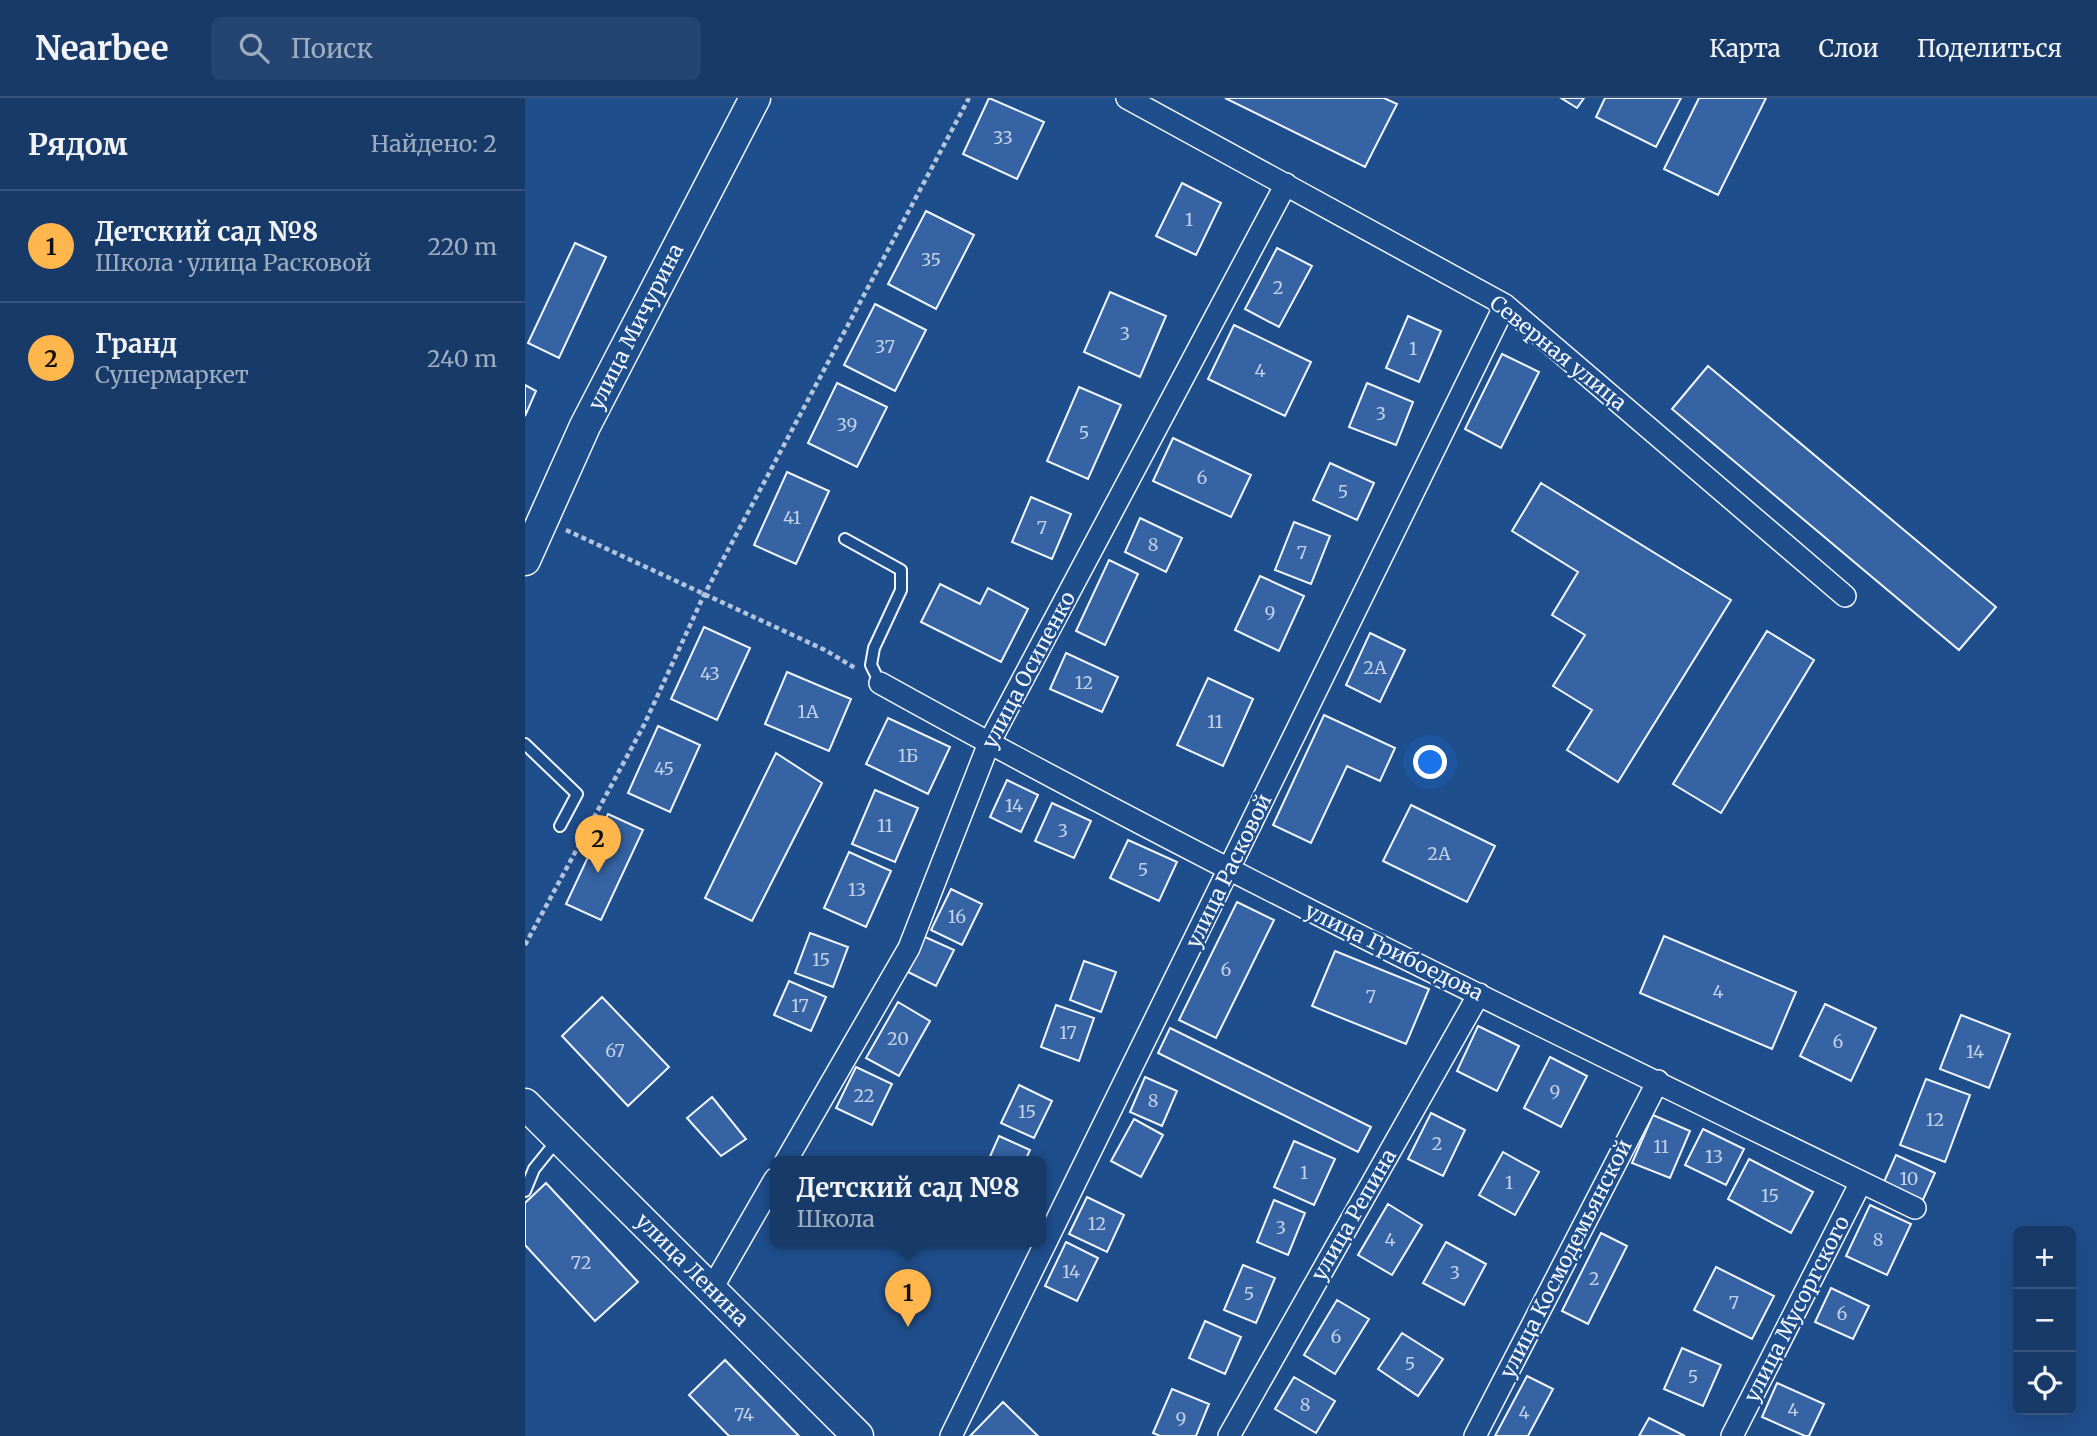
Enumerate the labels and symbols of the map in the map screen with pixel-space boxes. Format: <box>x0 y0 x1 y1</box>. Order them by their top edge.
house number: 33 <box>993 126 1013 149</box>
house number: 1 <box>1185 208 1193 231</box>
street label: улица Мичурина <box>582 239 689 414</box>
house number: 35 <box>921 248 941 271</box>
house number: 2 <box>1273 276 1283 299</box>
street label: Северная улица <box>1484 289 1632 416</box>
house number: 3 <box>1120 322 1130 345</box>
house number: 37 <box>875 335 895 358</box>
house number: 1 <box>1409 337 1417 360</box>
house number: 4 <box>1254 359 1266 382</box>
house number: 3 <box>1376 402 1386 425</box>
house number: 39 <box>837 413 857 436</box>
house number: 5 <box>1079 421 1089 444</box>
house number: 6 <box>1197 466 1208 489</box>
house number: 5 <box>1338 480 1348 503</box>
house number: 41 <box>783 506 801 529</box>
house number: 7 <box>1037 516 1047 539</box>
house number: 8 <box>1148 533 1158 556</box>
house number: 7 <box>1297 541 1307 564</box>
street label: улица Осипенко <box>976 587 1081 753</box>
house number: 9 <box>1265 601 1275 624</box>
house number: 2А <box>1363 656 1387 679</box>
house number: 43 <box>700 662 720 685</box>
house number: 12 <box>1075 671 1093 694</box>
house number: 1А <box>797 700 819 723</box>
house number: 11 <box>1207 710 1223 733</box>
house number: 1Б <box>898 744 918 767</box>
your location <box>1413 745 1447 779</box>
house number: 45 <box>654 757 674 780</box>
street label: улица Расковой <box>1179 789 1278 952</box>
house number: 14 <box>1005 794 1023 817</box>
house number: 11 <box>877 814 893 837</box>
pin: 2 <box>575 815 621 873</box>
house number: 3 <box>1058 819 1068 842</box>
house number: 2А <box>1427 842 1451 865</box>
house number: 5 <box>1138 858 1148 881</box>
house number: 13 <box>848 878 866 901</box>
street label: улица Грибоедова <box>1301 897 1488 1006</box>
house number: 16 <box>948 905 966 928</box>
house number: 15 <box>812 948 830 971</box>
house number: 6 <box>1221 958 1232 981</box>
house number: 4 <box>1712 980 1724 1003</box>
house number: 7 <box>1366 985 1376 1008</box>
house number: 17 <box>791 994 809 1017</box>
house number: 17 <box>1059 1021 1077 1044</box>
house number: 20 <box>887 1027 909 1050</box>
house number: 6 <box>1833 1030 1844 1053</box>
house number: 67 <box>605 1039 625 1062</box>
house number: 14 <box>1966 1040 1984 1063</box>
house number: 9 <box>1550 1080 1560 1103</box>
house number: 22 <box>853 1084 875 1107</box>
house number: 8 <box>1148 1089 1158 1112</box>
house number: 15 <box>1018 1100 1036 1123</box>
house number: 12 <box>1926 1108 1944 1131</box>
house number: 2 <box>1432 1132 1442 1155</box>
street label: улица Космодемьянской <box>1494 1135 1638 1383</box>
house number: 11 <box>1653 1135 1669 1158</box>
street label: улица Репина <box>1305 1144 1402 1285</box>
house number: 13 <box>1705 1145 1723 1168</box>
house number: 1 <box>1300 1161 1308 1184</box>
house number: 10 <box>1900 1167 1918 1190</box>
house number: 1 <box>1505 1171 1513 1194</box>
house number: 15 <box>1761 1184 1779 1207</box>
street label: улица Ленина <box>630 1207 755 1332</box>
street label: улица Мусоргского <box>1738 1211 1855 1407</box>
house number: 12 <box>1088 1212 1106 1235</box>
house number: 3 <box>1276 1216 1286 1239</box>
house number: 4 <box>1384 1228 1396 1251</box>
house number: 8 <box>1873 1228 1883 1251</box>
house number: 72 <box>571 1251 591 1274</box>
house number: 14 <box>1062 1260 1080 1283</box>
house number: 3 <box>1450 1261 1460 1284</box>
house number: 2 <box>1589 1267 1599 1290</box>
pin: 1 <box>885 1269 931 1327</box>
house number: 5 <box>1244 1282 1254 1305</box>
house number: 7 <box>1729 1291 1739 1314</box>
house number: 6 <box>1837 1302 1848 1325</box>
house number: 6 <box>1331 1325 1342 1348</box>
house number: 5 <box>1405 1352 1415 1375</box>
house number: 5 <box>1688 1365 1698 1388</box>
house number: 8 <box>1300 1393 1310 1416</box>
house number: 4 <box>1787 1398 1799 1421</box>
house number: 4 <box>1518 1401 1530 1424</box>
house number: 74 <box>734 1403 754 1426</box>
house number: 9 <box>1176 1407 1186 1430</box>

